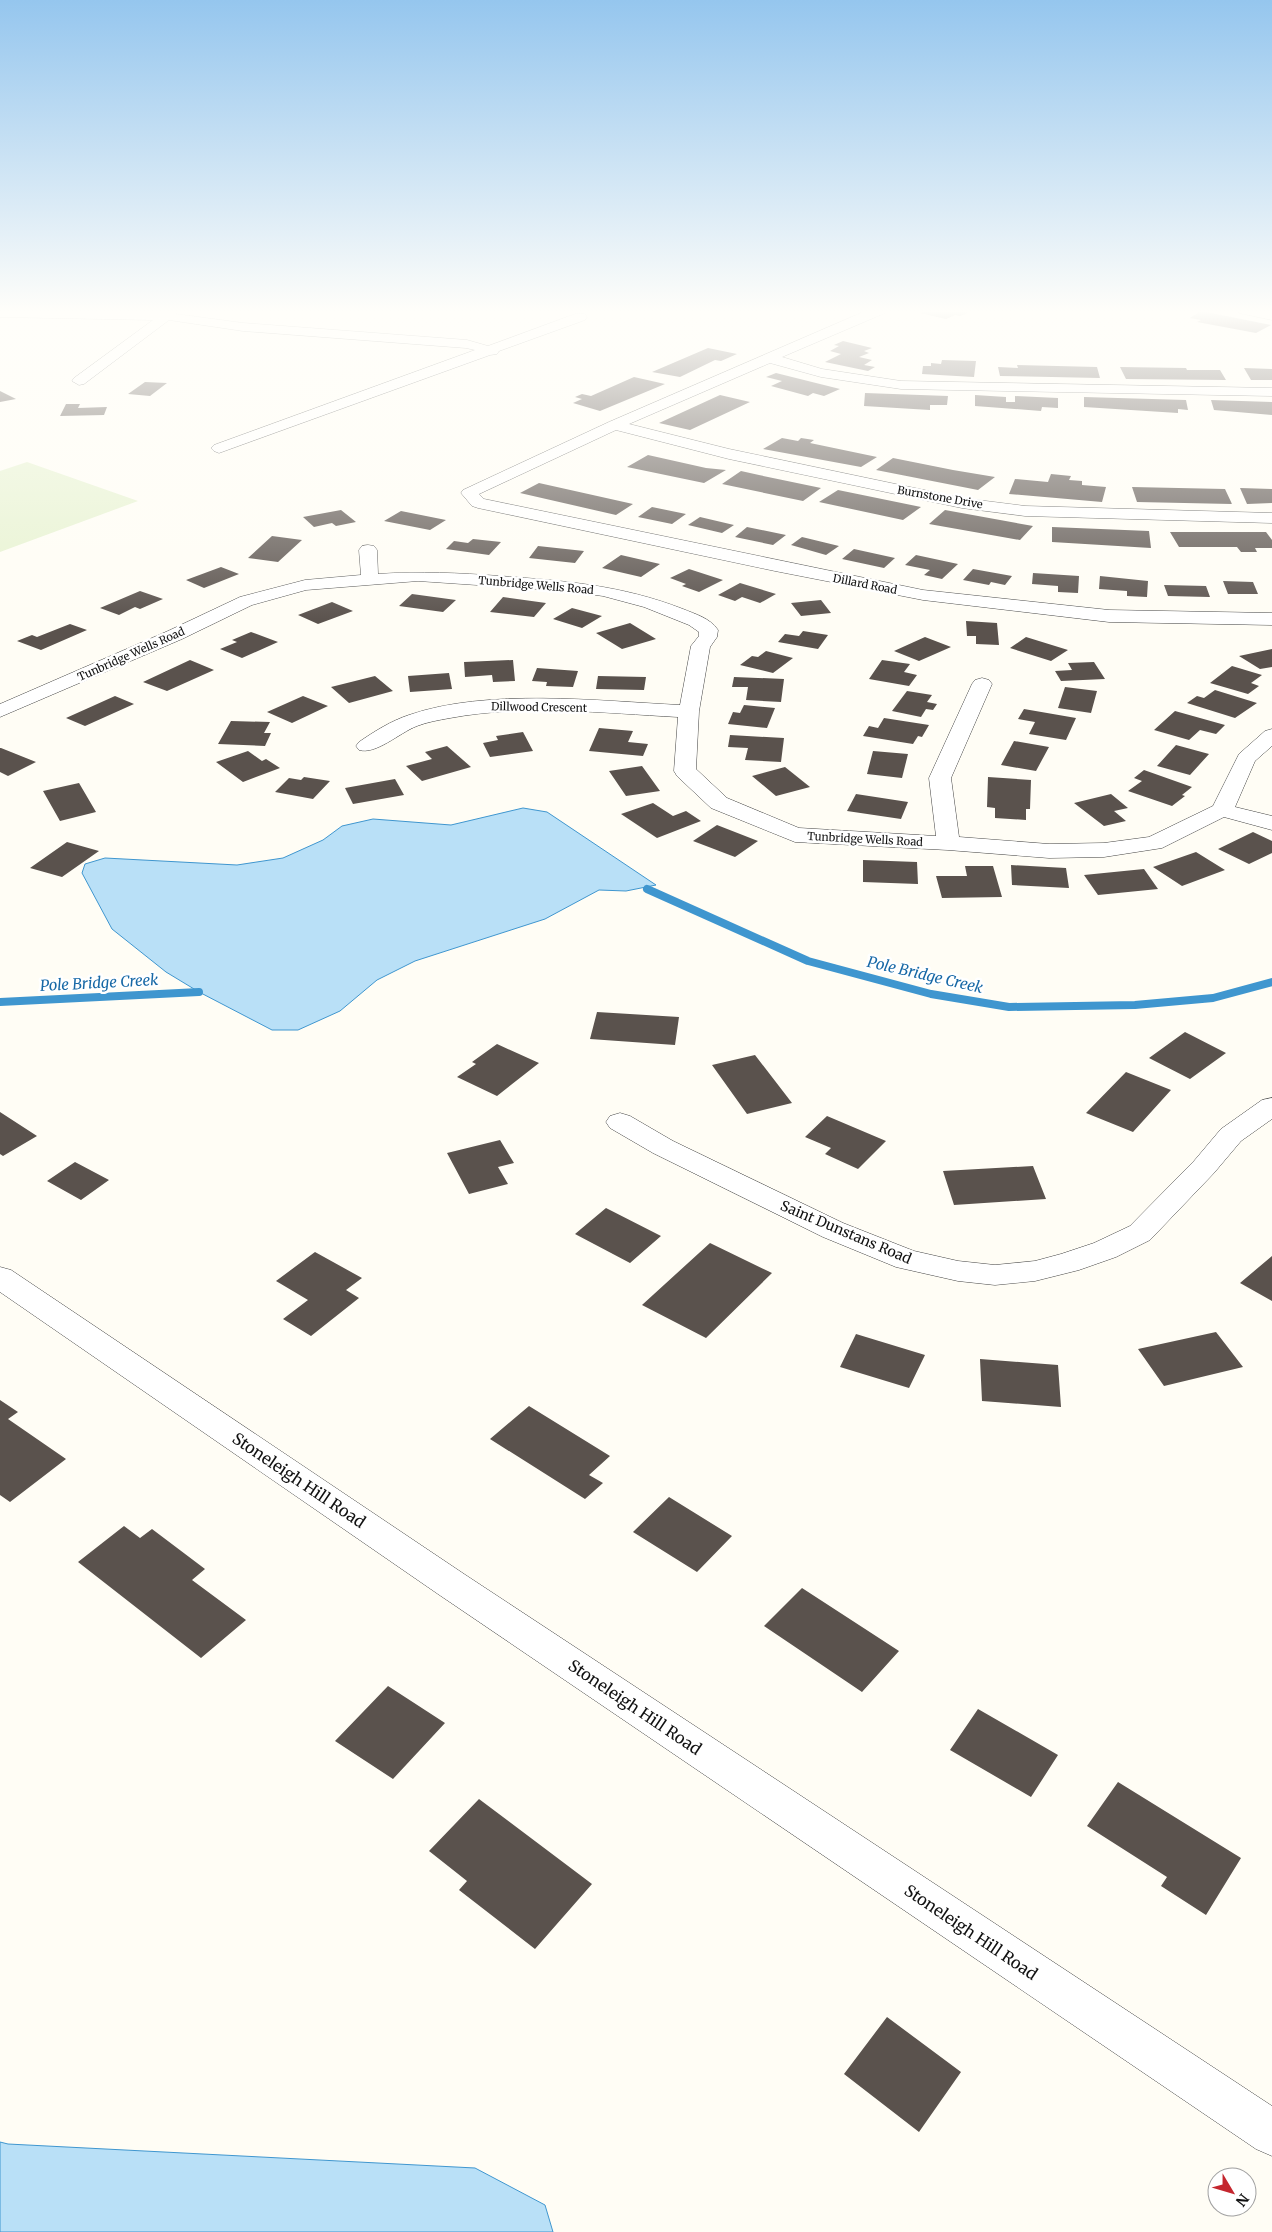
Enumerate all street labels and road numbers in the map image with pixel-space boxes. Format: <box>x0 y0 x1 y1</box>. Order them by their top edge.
street label: Burnstone Drive <box>896 483 984 511</box>
street label: Dillard Road <box>832 571 899 597</box>
street label: Tunbridge Wells Road <box>478 573 595 597</box>
street label: Tunbridge Wells Road <box>75 624 187 684</box>
street label: Dillwood Crescent <box>491 699 588 715</box>
street label: Tunbridge Wells Road <box>807 829 924 849</box>
street label: Saint Dunstans Road <box>778 1196 915 1268</box>
street label: Stoneleigh Hill Road <box>229 1428 370 1532</box>
street label: Stoneleigh Hill Road <box>565 1655 706 1759</box>
street label: Stoneleigh Hill Road <box>901 1880 1042 1984</box>

